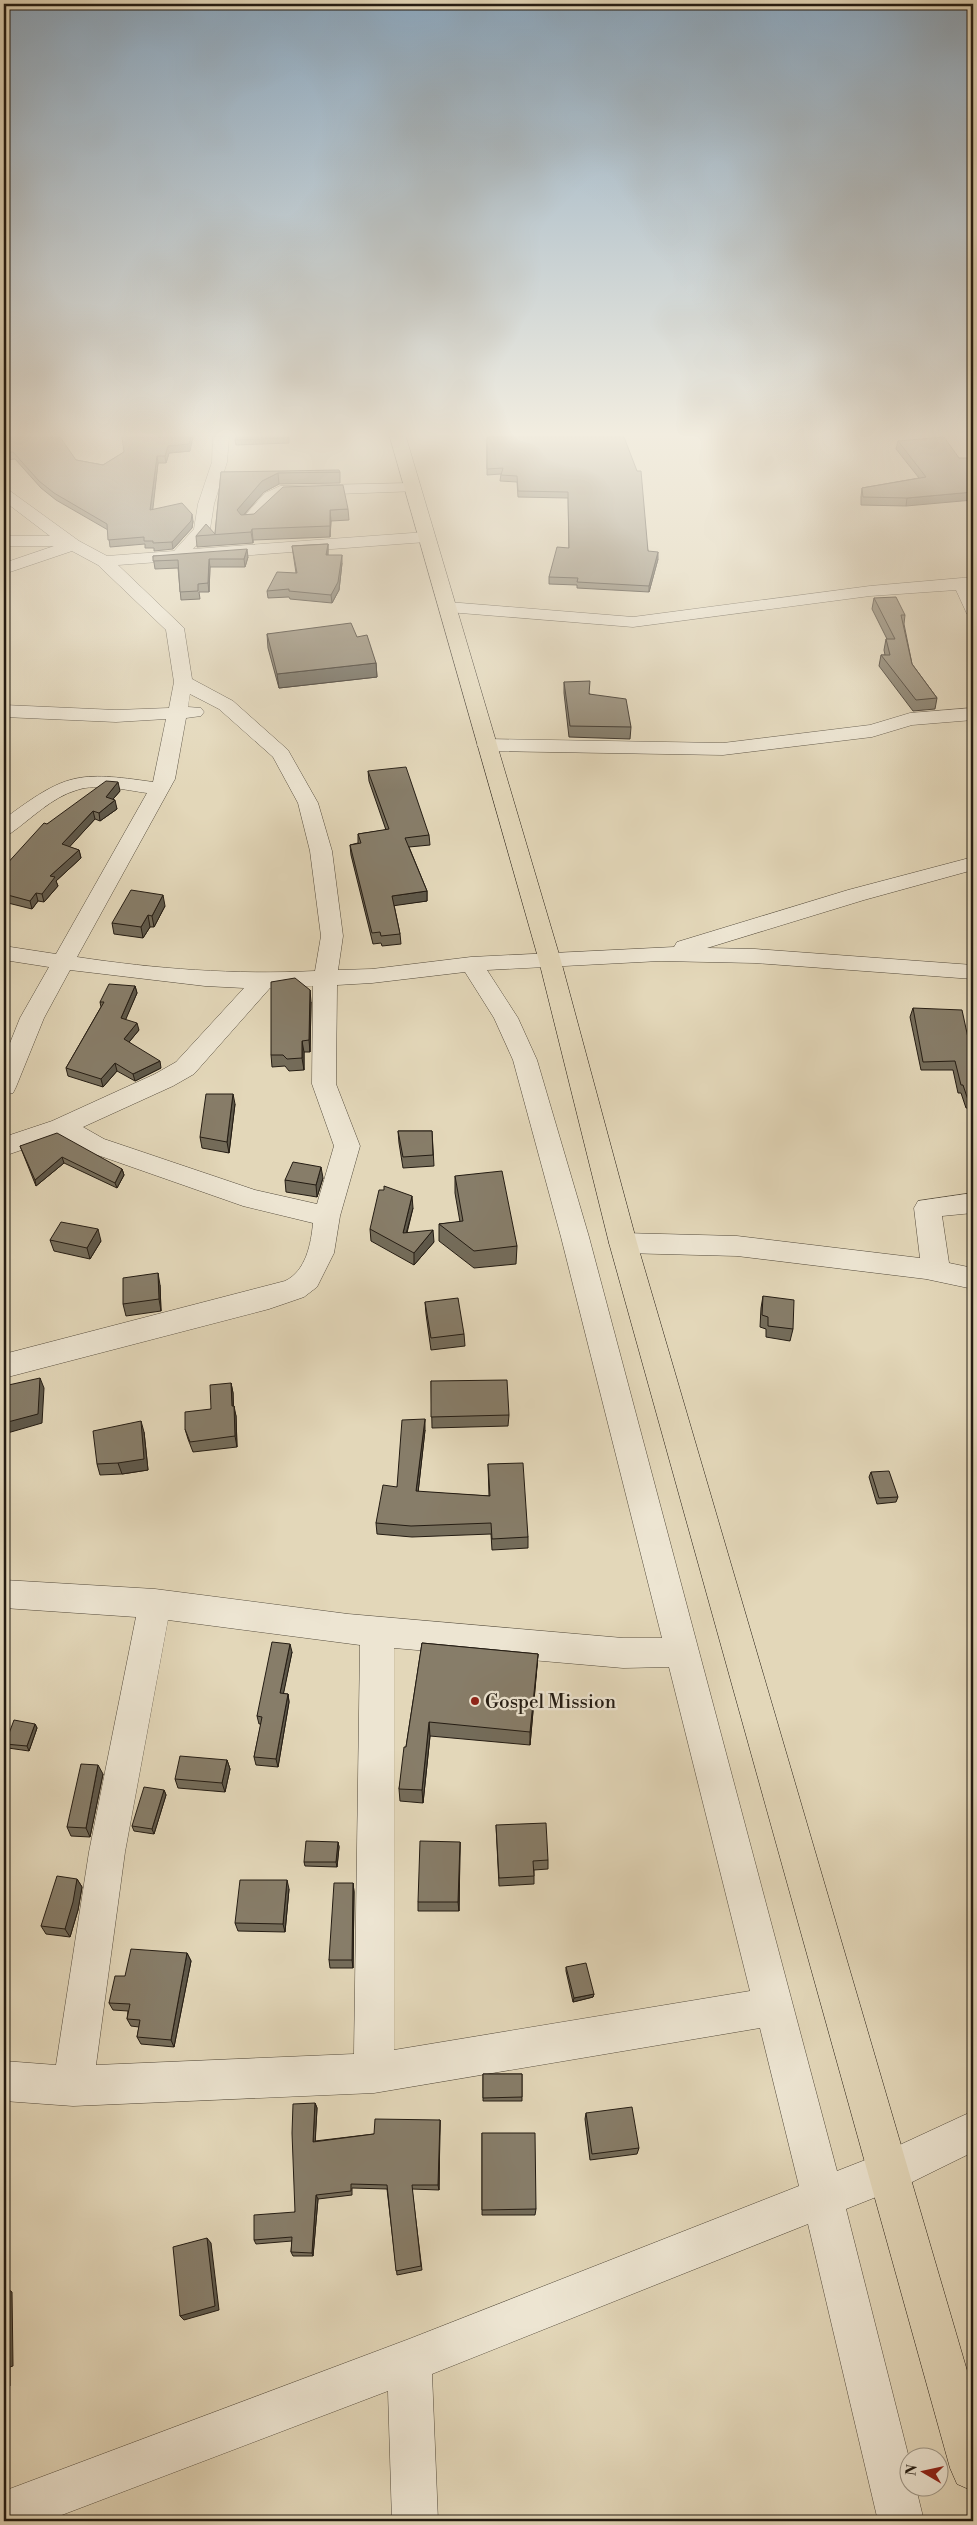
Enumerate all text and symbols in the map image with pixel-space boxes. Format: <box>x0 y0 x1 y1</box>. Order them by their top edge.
place label: Gospel Mission <box>485 1690 616 1714</box>
marker: Gospel Mission <box>469 1695 481 1707</box>
north arrow <box>900 2448 950 2498</box>
text: N <box>902 2463 922 2477</box>

